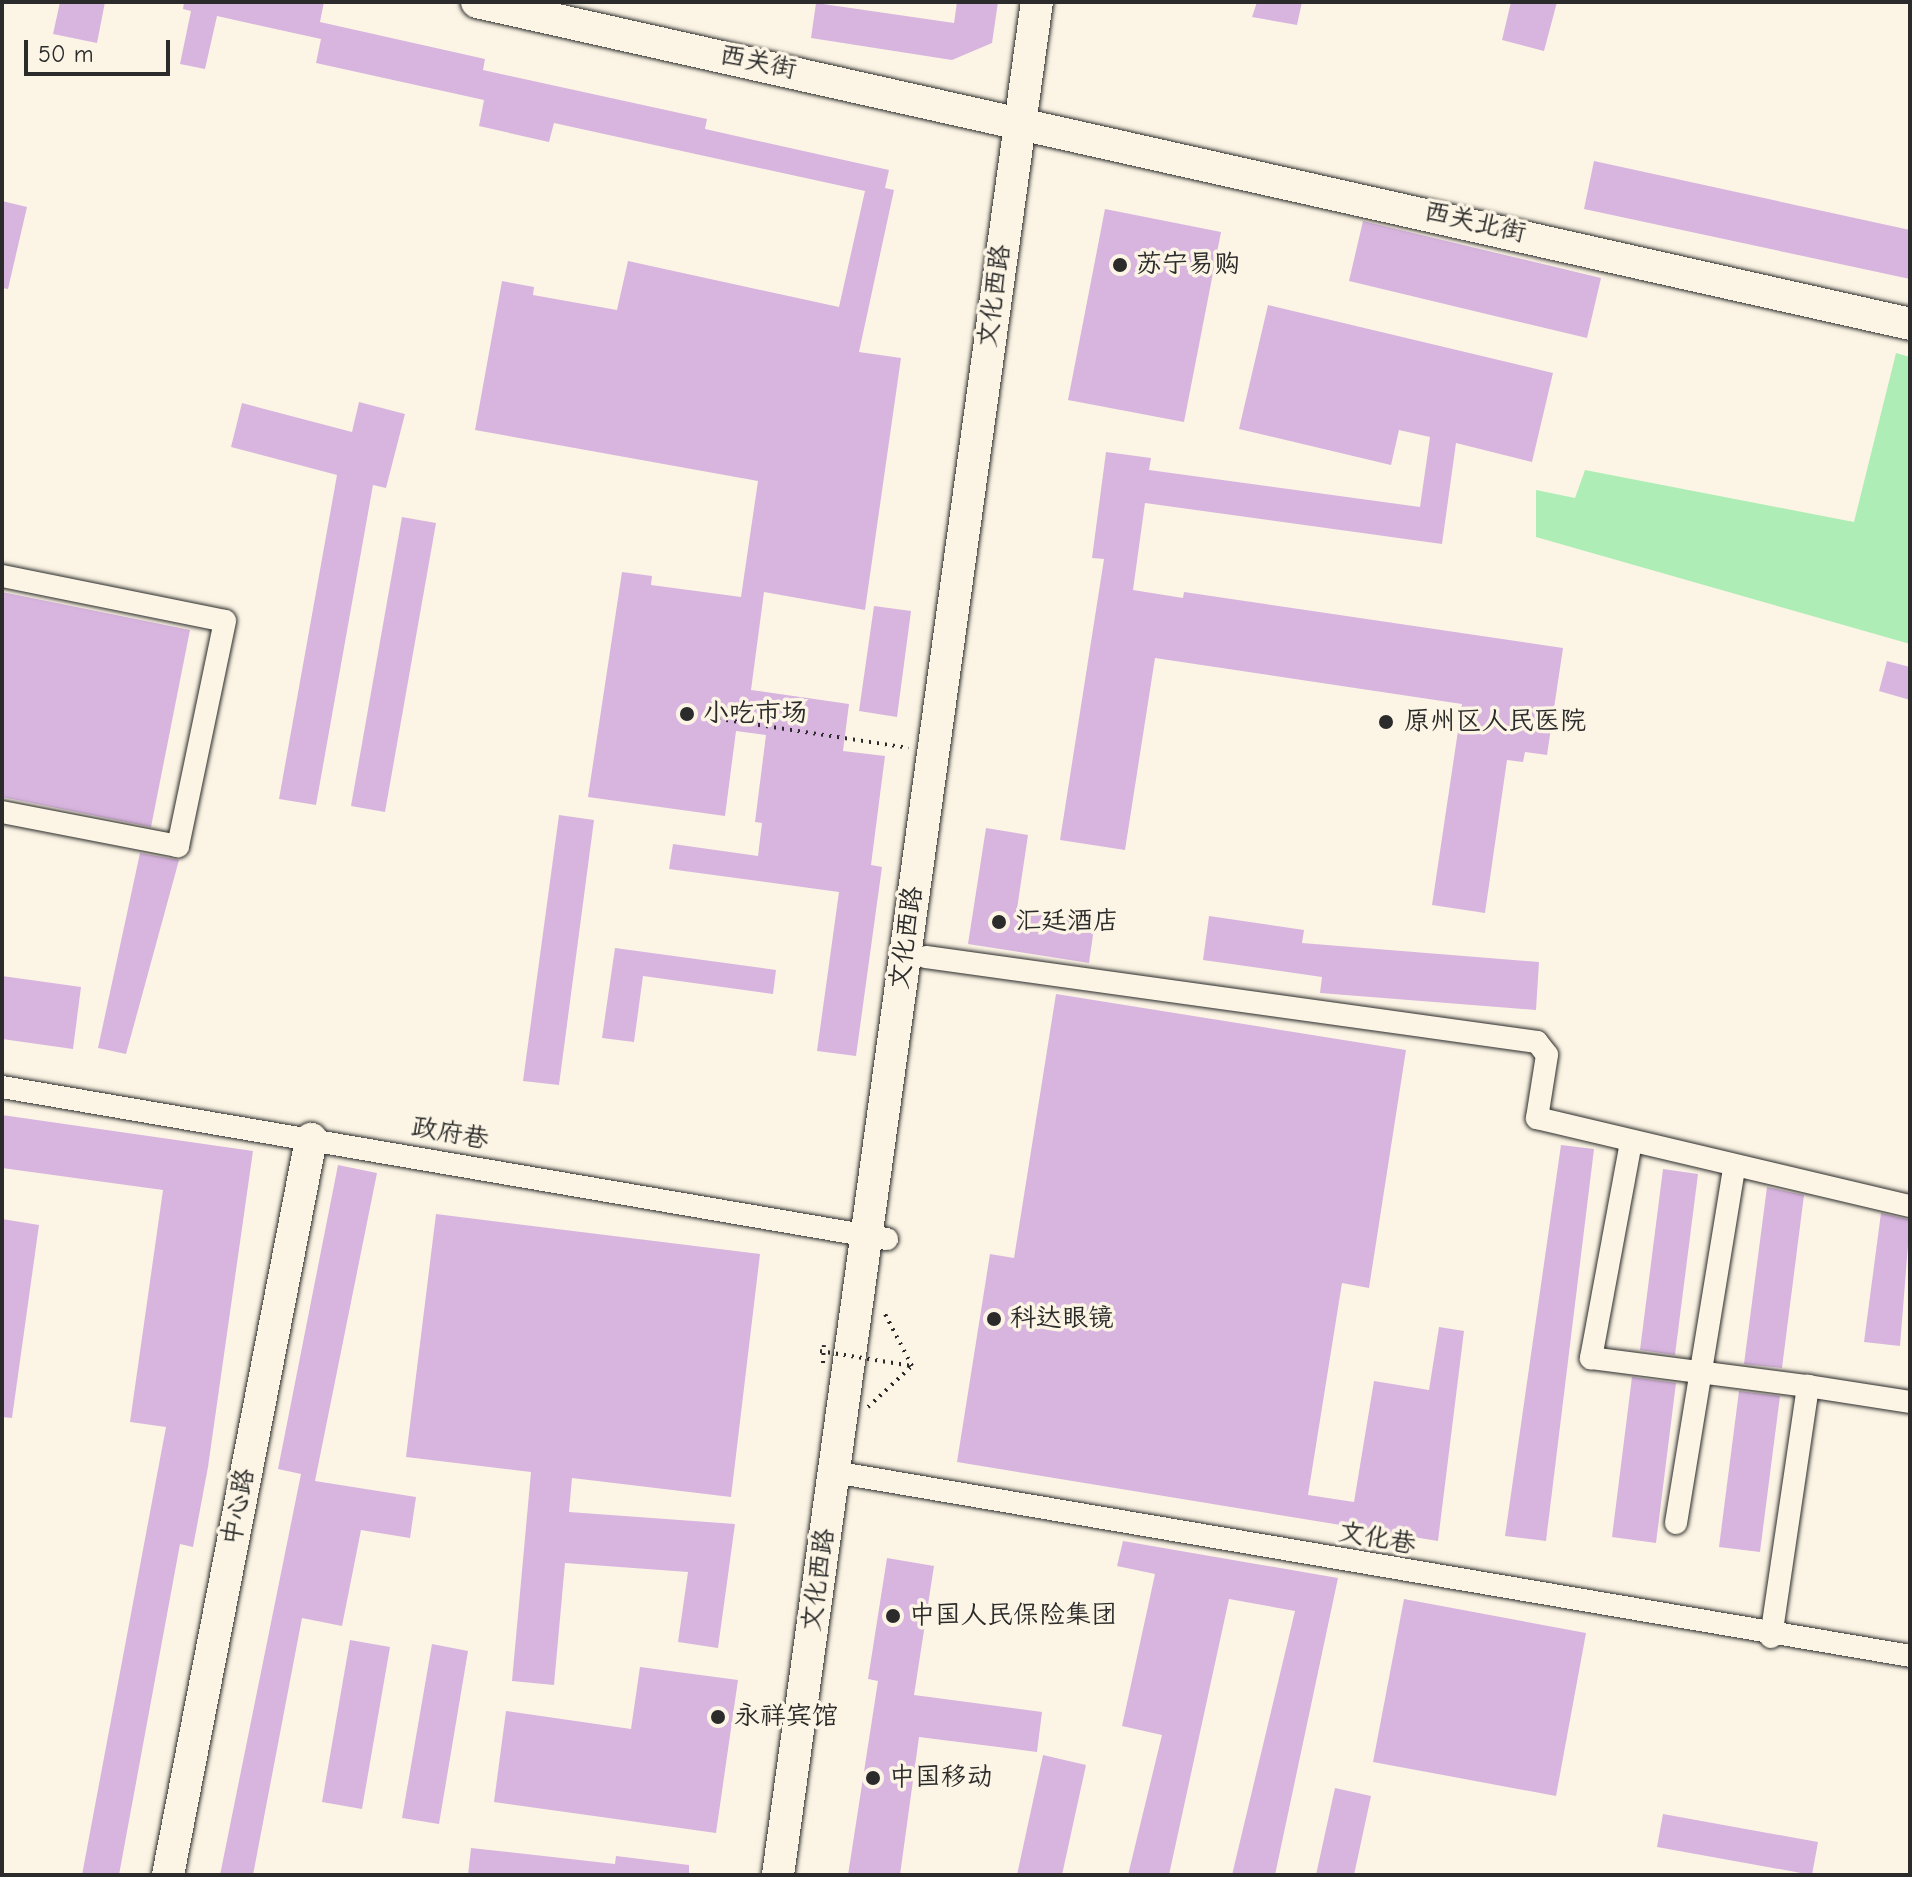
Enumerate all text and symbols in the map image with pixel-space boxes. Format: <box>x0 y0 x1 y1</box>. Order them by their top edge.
scale bar <box>28 24 174 74</box>
text: 50 m <box>38 40 94 68</box>
street label: 西关街 <box>717 40 799 86</box>
street label: 西关北街 <box>1421 196 1529 250</box>
street label: 文化西路 <box>972 242 1018 350</box>
place label: 苏宁易购 <box>1136 249 1240 281</box>
marker: 苏宁易购 <box>1111 256 1129 274</box>
place label: 小吃市场 <box>703 698 807 730</box>
marker: 小吃市场 <box>678 705 696 723</box>
place label: 原州区人民医院 <box>1404 706 1586 738</box>
marker: 原州区人民医院 <box>1375 711 1397 733</box>
street label: 文化西路 <box>884 884 930 992</box>
place label: 汇廷酒店 <box>1015 906 1119 938</box>
marker: 汇廷酒店 <box>990 913 1008 931</box>
street label: 政府巷 <box>409 1112 491 1156</box>
place label: 科达眼镜 <box>1010 1303 1114 1335</box>
marker: 科达眼镜 <box>985 1310 1003 1328</box>
street label: 中心路 <box>216 1466 262 1548</box>
street label: 文化巷 <box>1336 1517 1418 1561</box>
street label: 文化西路 <box>796 1526 842 1634</box>
place label: 中国人民保险集团 <box>909 1600 1117 1632</box>
marker: 中国人民保险集团 <box>884 1607 902 1625</box>
place label: 永祥宾馆 <box>734 1701 838 1733</box>
marker: 永祥宾馆 <box>709 1708 727 1726</box>
place label: 中国移动 <box>889 1762 993 1794</box>
marker: 中国移动 <box>864 1769 882 1787</box>

